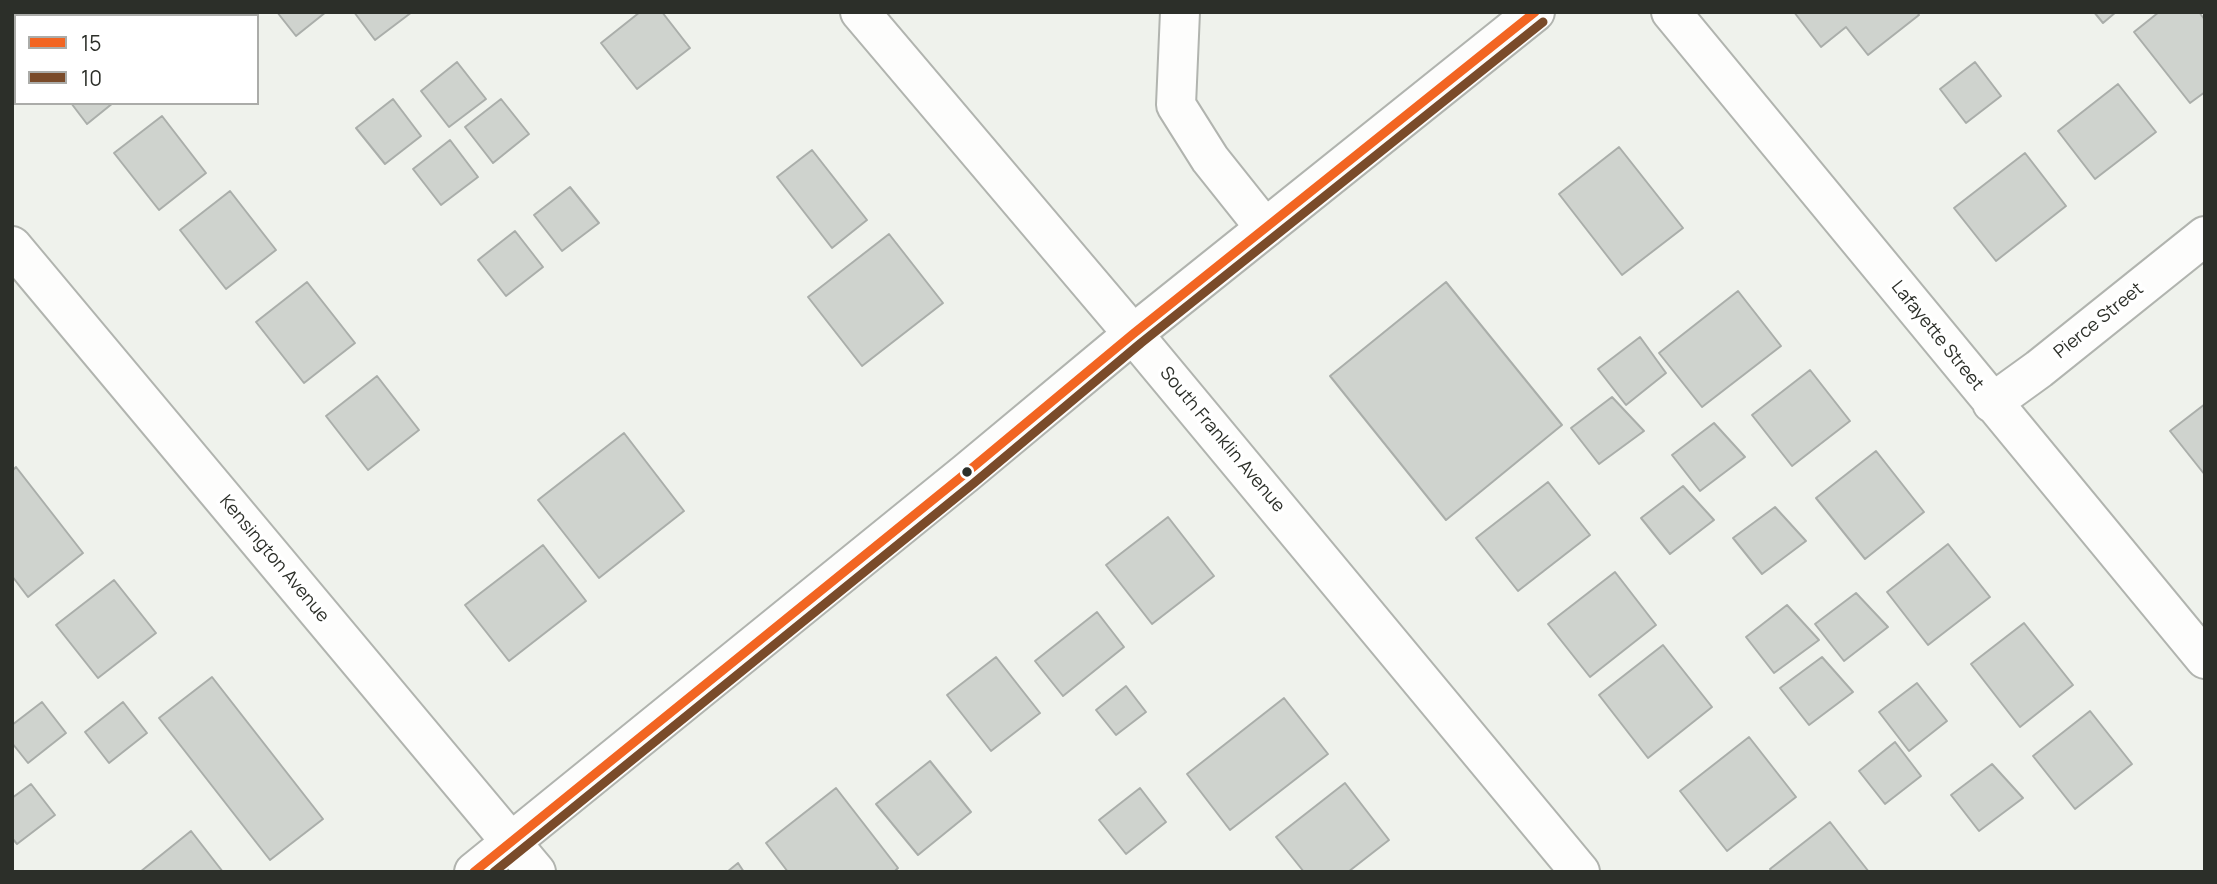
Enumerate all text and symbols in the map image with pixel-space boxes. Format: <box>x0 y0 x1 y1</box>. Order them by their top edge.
legend <box>14 14 259 105</box>
text: 15 <box>81 29 101 57</box>
text: 10 <box>81 64 102 92</box>
street label: Lafayette Street <box>1886 277 1988 395</box>
street label: Pierce Street <box>2050 278 2148 364</box>
street label: South Franklin Avenue <box>1155 363 1289 517</box>
unlabelled marker <box>960 465 974 479</box>
street label: Kensington Avenue <box>215 491 333 627</box>

